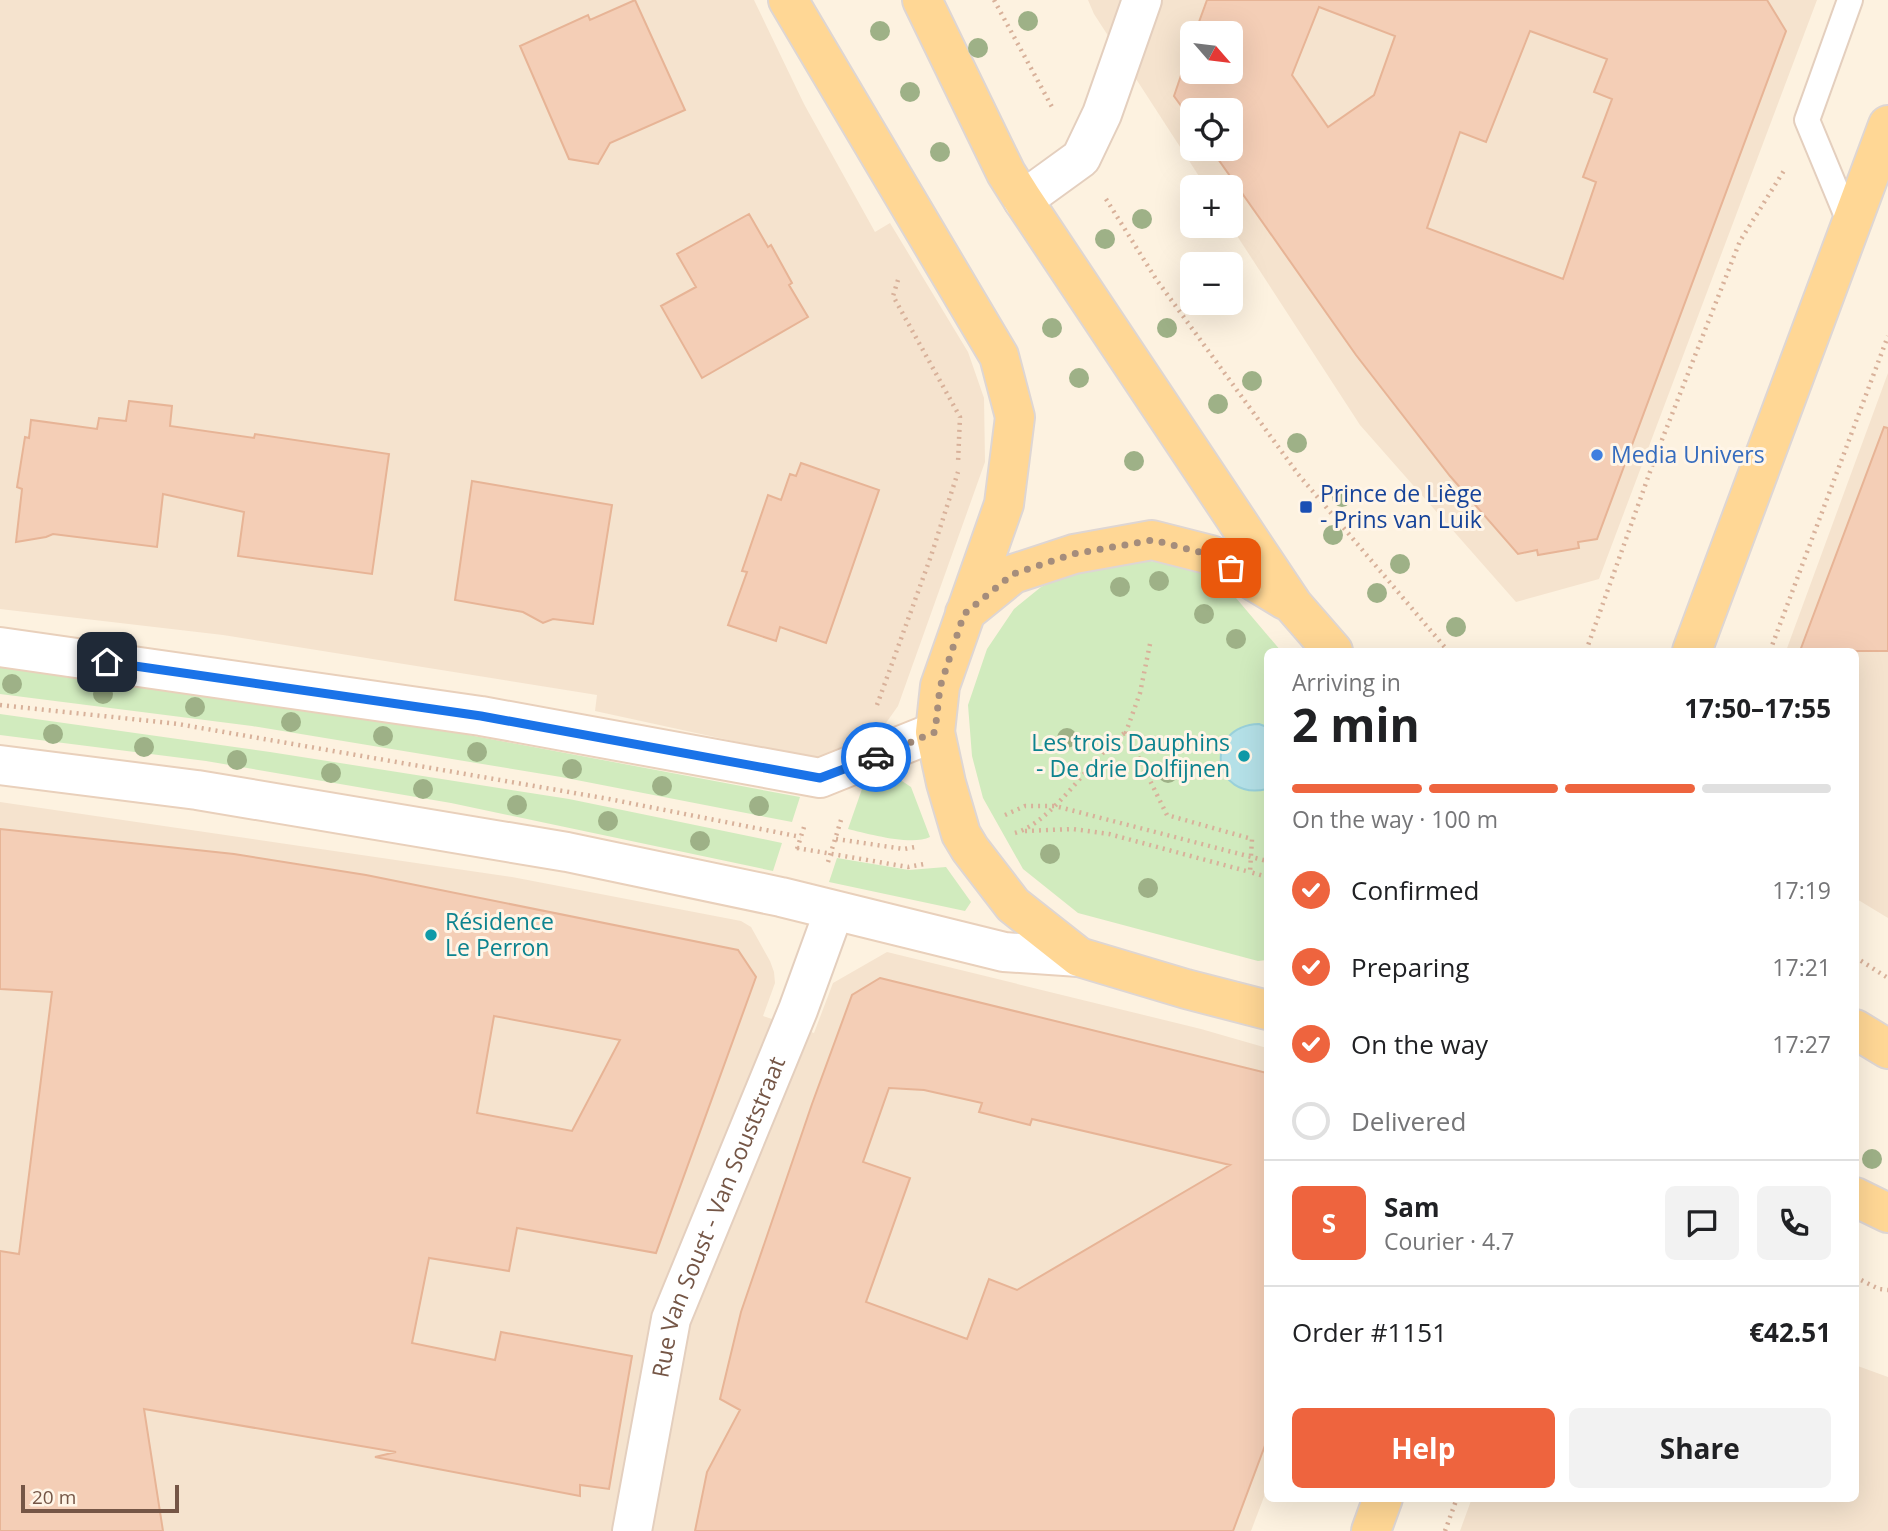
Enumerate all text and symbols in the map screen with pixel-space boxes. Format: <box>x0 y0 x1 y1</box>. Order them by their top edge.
north arrow <box>1180 21 1242 84</box>
map controls <box>1180 21 1243 315</box>
button: locate <box>1180 98 1243 161</box>
button: + <box>1180 175 1243 238</box>
button: − <box>1180 252 1243 315</box>
place label: Media Univers <box>1611 438 1765 470</box>
marker: Media Univers <box>1589 447 1605 463</box>
place label: Prince de Liège - Prins van Luik <box>1320 477 1482 535</box>
marker: Prince de Liège - Prins van Luik <box>1298 499 1314 515</box>
pin <box>1201 538 1261 598</box>
icon: bag <box>1212 549 1250 587</box>
pin <box>77 632 137 692</box>
icon: home <box>88 643 126 681</box>
text: Arriving in <box>1292 666 1401 698</box>
text: 17:50–17:55 <box>1684 690 1831 726</box>
text: 2 min <box>1292 693 1420 755</box>
courier <box>841 722 911 792</box>
place label: Les trois Dauphins - De drie Dolfijnen <box>1031 726 1230 784</box>
icon: car <box>857 738 895 776</box>
marker: Les trois Dauphins - De drie Dolfijnen <box>1236 748 1252 764</box>
text: On the way · 100 m <box>1292 803 1498 835</box>
icon: check <box>1292 871 1330 909</box>
text: Confirmed <box>1351 872 1479 908</box>
text: 17:19 <box>1772 874 1831 906</box>
place label: Résidence Le Perron <box>445 905 554 963</box>
marker: Résidence Le Perron <box>423 927 439 943</box>
icon: check <box>1292 948 1330 986</box>
text: Preparing <box>1351 949 1469 985</box>
text: 17:21 <box>1772 951 1831 983</box>
icon: check <box>1292 1025 1330 1063</box>
text: On the way <box>1351 1026 1488 1062</box>
text: 17:27 <box>1772 1028 1831 1060</box>
street label: Rue Van Soust - Van Souststraat <box>644 1051 792 1380</box>
text: Delivered <box>1351 1103 1466 1139</box>
button: chat <box>1665 1186 1739 1260</box>
button: phone <box>1757 1186 1831 1260</box>
text: Sam <box>1384 1189 1440 1225</box>
text: S <box>1322 1205 1336 1241</box>
text: Courier · 4.7 <box>1384 1225 1514 1257</box>
text: Order #1151 <box>1292 1314 1447 1350</box>
text: €42.51 <box>1749 1314 1831 1350</box>
button: Help <box>1292 1408 1555 1488</box>
button: Share <box>1569 1408 1831 1488</box>
scale bar <box>21 1482 178 1514</box>
text: 20 m <box>32 1484 76 1510</box>

